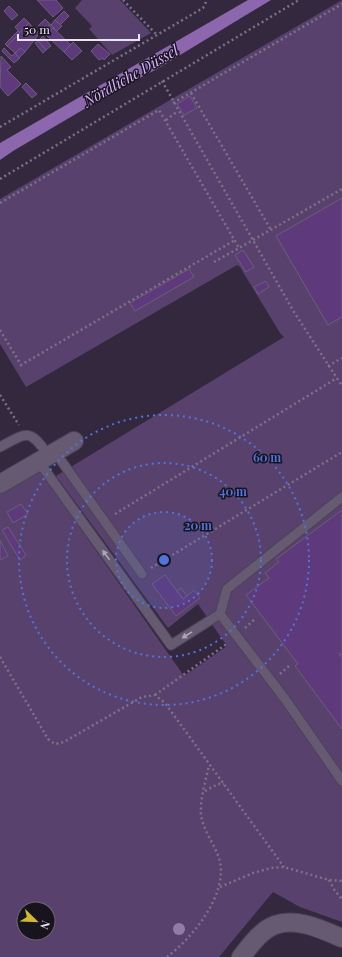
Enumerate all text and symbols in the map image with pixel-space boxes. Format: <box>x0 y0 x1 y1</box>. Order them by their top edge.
scale bar <box>18 16 139 42</box>
text: 50 m <box>24 21 50 37</box>
water label: Nördliche Düssel <box>77 39 183 112</box>
text: 60 m <box>253 449 281 465</box>
text: 40 m <box>219 483 247 499</box>
text: 20 m <box>184 517 212 533</box>
one-way arrow <box>102 549 110 560</box>
centre of rings <box>157 553 171 567</box>
one-way arrow <box>182 631 192 639</box>
north arrow <box>16 901 56 941</box>
text: N <box>37 919 54 932</box>

